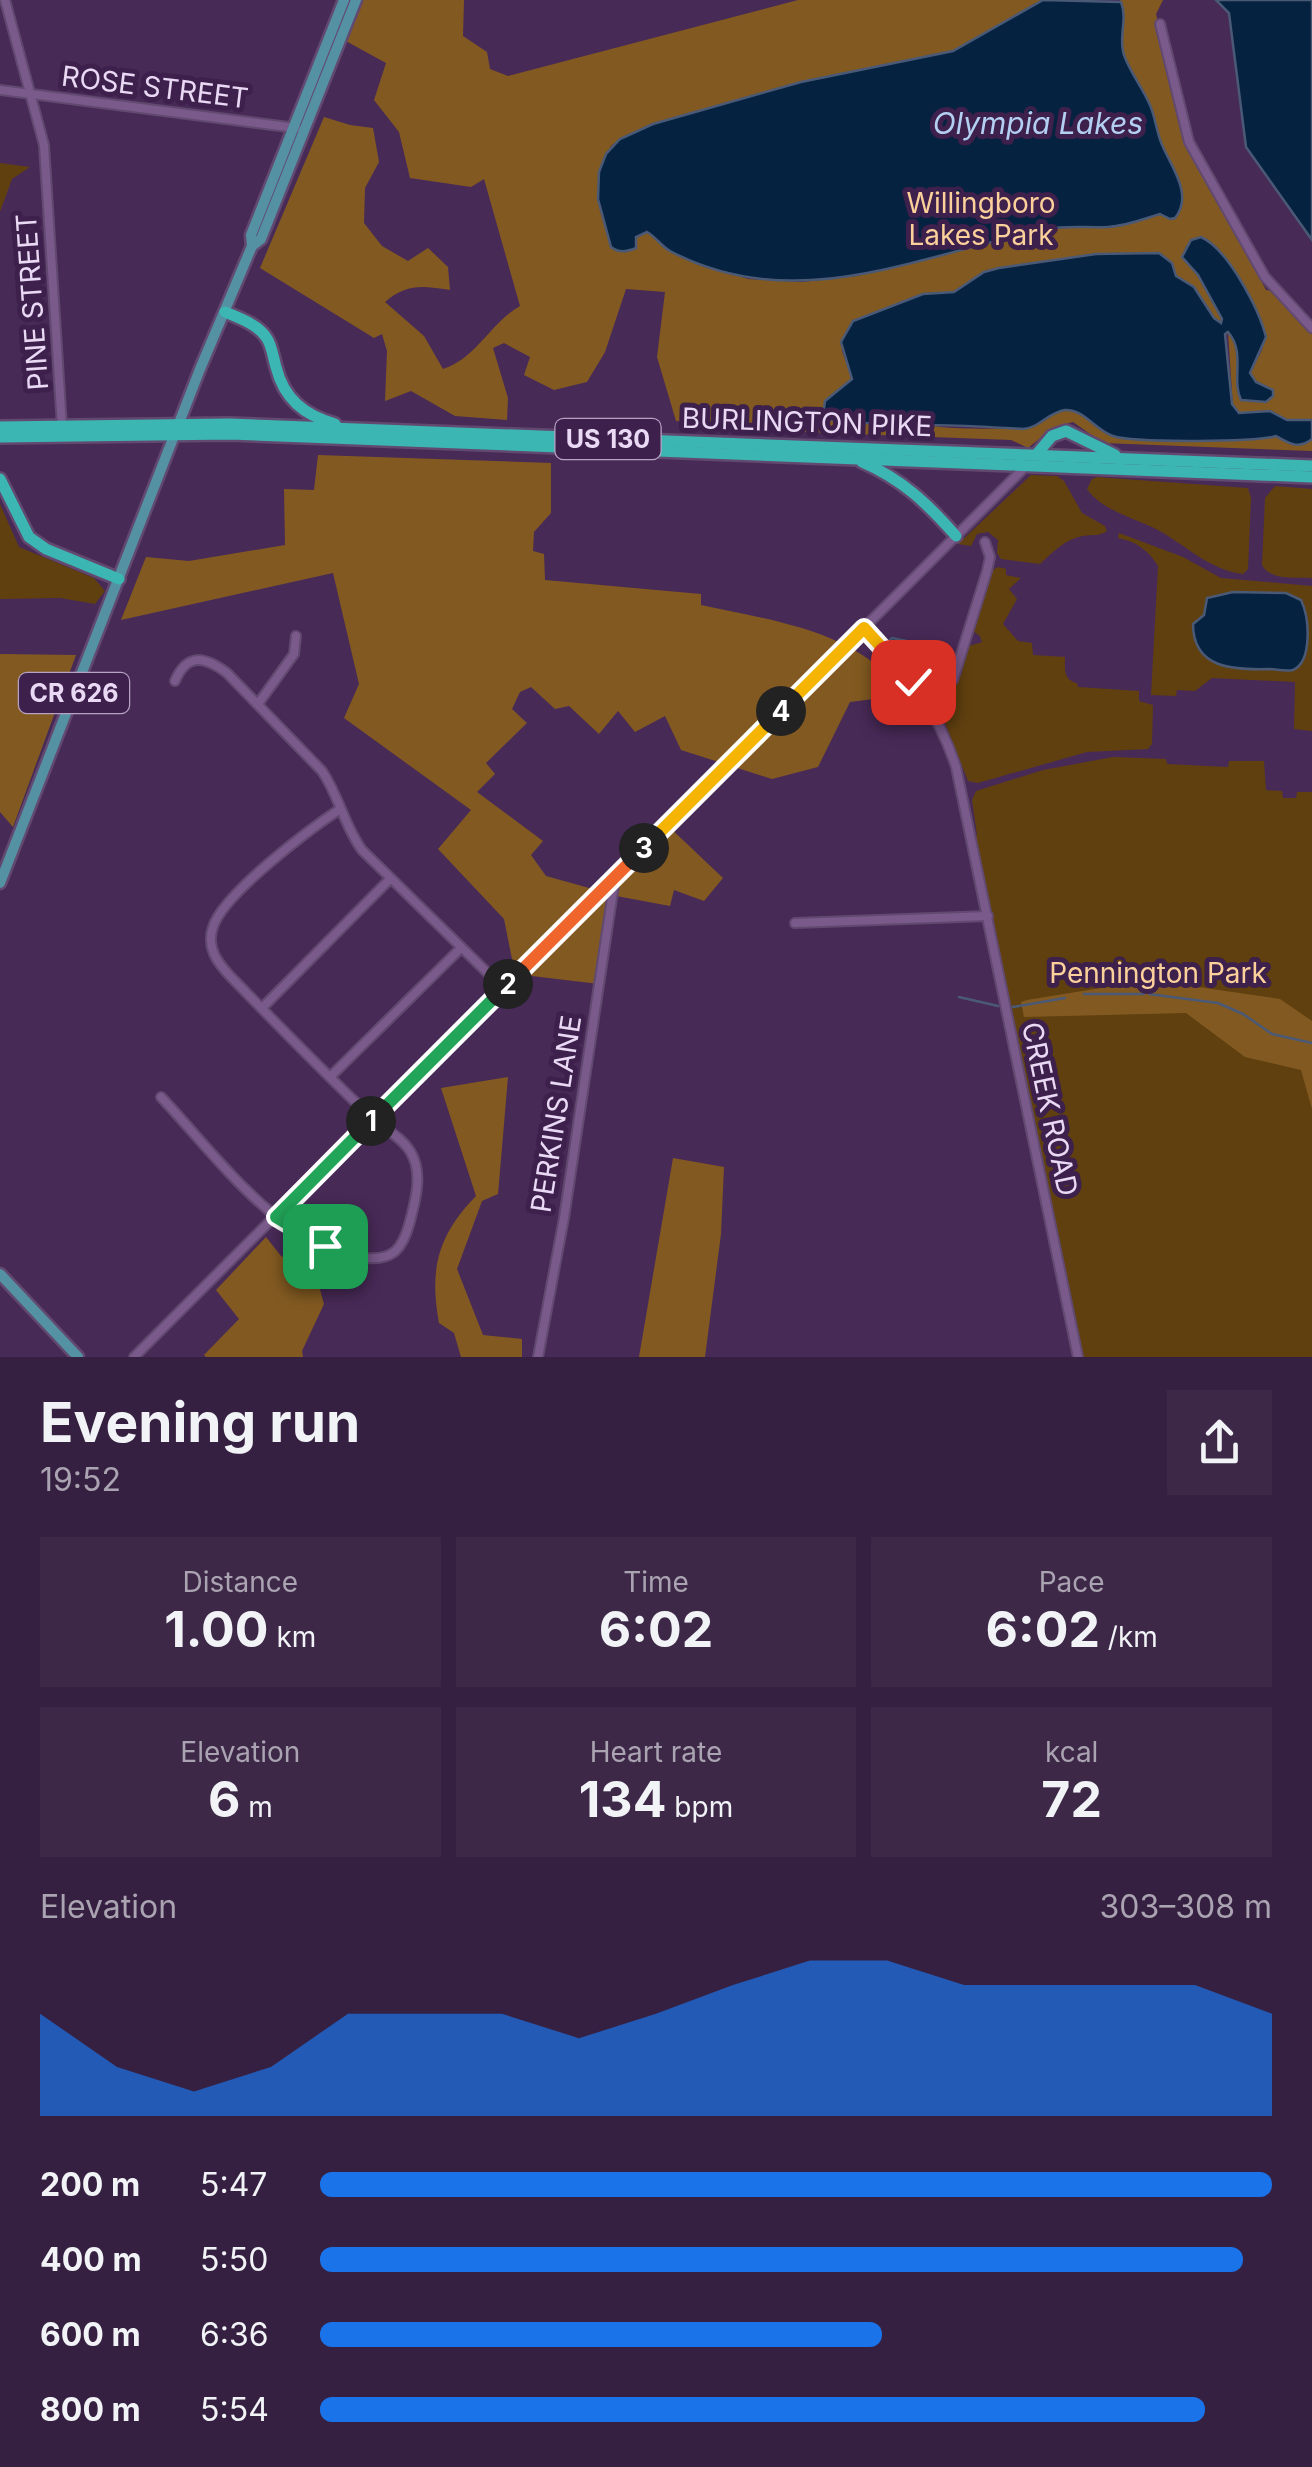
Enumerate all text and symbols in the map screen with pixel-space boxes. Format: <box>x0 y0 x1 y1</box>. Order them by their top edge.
street label: ROSE STREET <box>60 59 250 115</box>
water label: Olympia Lakes <box>933 105 1143 141</box>
park label: Willingboro Lakes Park <box>906 186 1056 252</box>
street label: PINE STREET <box>9 213 55 391</box>
street label: BURLINGTON PIKE <box>681 401 933 443</box>
road number: US 130 <box>556 419 660 459</box>
pin <box>871 640 956 725</box>
icon: check <box>886 655 941 710</box>
road number: CR 626 <box>19 673 129 713</box>
pin: 4 <box>756 686 806 736</box>
text: 4 <box>772 694 790 728</box>
pin: 3 <box>619 823 669 873</box>
text: 3 <box>635 831 653 865</box>
park label: Pennington Park <box>1049 956 1267 990</box>
pin: 2 <box>483 959 533 1009</box>
text: 2 <box>499 967 517 1001</box>
street label: PERKINS LANE <box>524 1013 588 1215</box>
street label: CREEK ROAD <box>1015 1019 1085 1199</box>
pin: 1 <box>346 1096 396 1146</box>
text: 1 <box>365 1104 377 1138</box>
pin <box>283 1204 368 1289</box>
icon: arrive <box>298 1219 353 1274</box>
text: Evening run <box>40 1389 360 1455</box>
button: share <box>1167 1390 1272 1495</box>
text: 19:52 <box>40 1460 121 1499</box>
text: Distance <box>183 1565 298 1599</box>
text: Time <box>623 1565 689 1599</box>
text: Pace <box>1039 1565 1105 1599</box>
text: 1.00 <box>164 1599 269 1659</box>
text: 6:02 <box>599 1599 713 1659</box>
text: 6:02 <box>986 1599 1100 1659</box>
text: km <box>269 1620 316 1654</box>
text: /km <box>1100 1620 1158 1654</box>
text: Elevation <box>180 1735 300 1769</box>
text: Heart rate <box>590 1735 722 1769</box>
text: kcal <box>1045 1735 1098 1769</box>
text: 6 <box>208 1769 240 1829</box>
text: 134 <box>579 1769 666 1829</box>
text: 72 <box>1041 1769 1102 1829</box>
text: m <box>240 1790 273 1824</box>
text: bpm <box>666 1790 733 1824</box>
text: Elevation <box>40 1887 177 1926</box>
text: 303–308 m <box>1100 1887 1272 1926</box>
text: 200 m <box>40 2165 140 2204</box>
text: 5:47 <box>200 2165 267 2204</box>
text: 400 m <box>40 2240 142 2279</box>
text: 5:50 <box>200 2240 268 2279</box>
text: 600 m <box>40 2315 141 2354</box>
text: 6:36 <box>200 2315 269 2354</box>
text: 800 m <box>40 2390 141 2429</box>
text: 5:54 <box>200 2390 269 2429</box>

